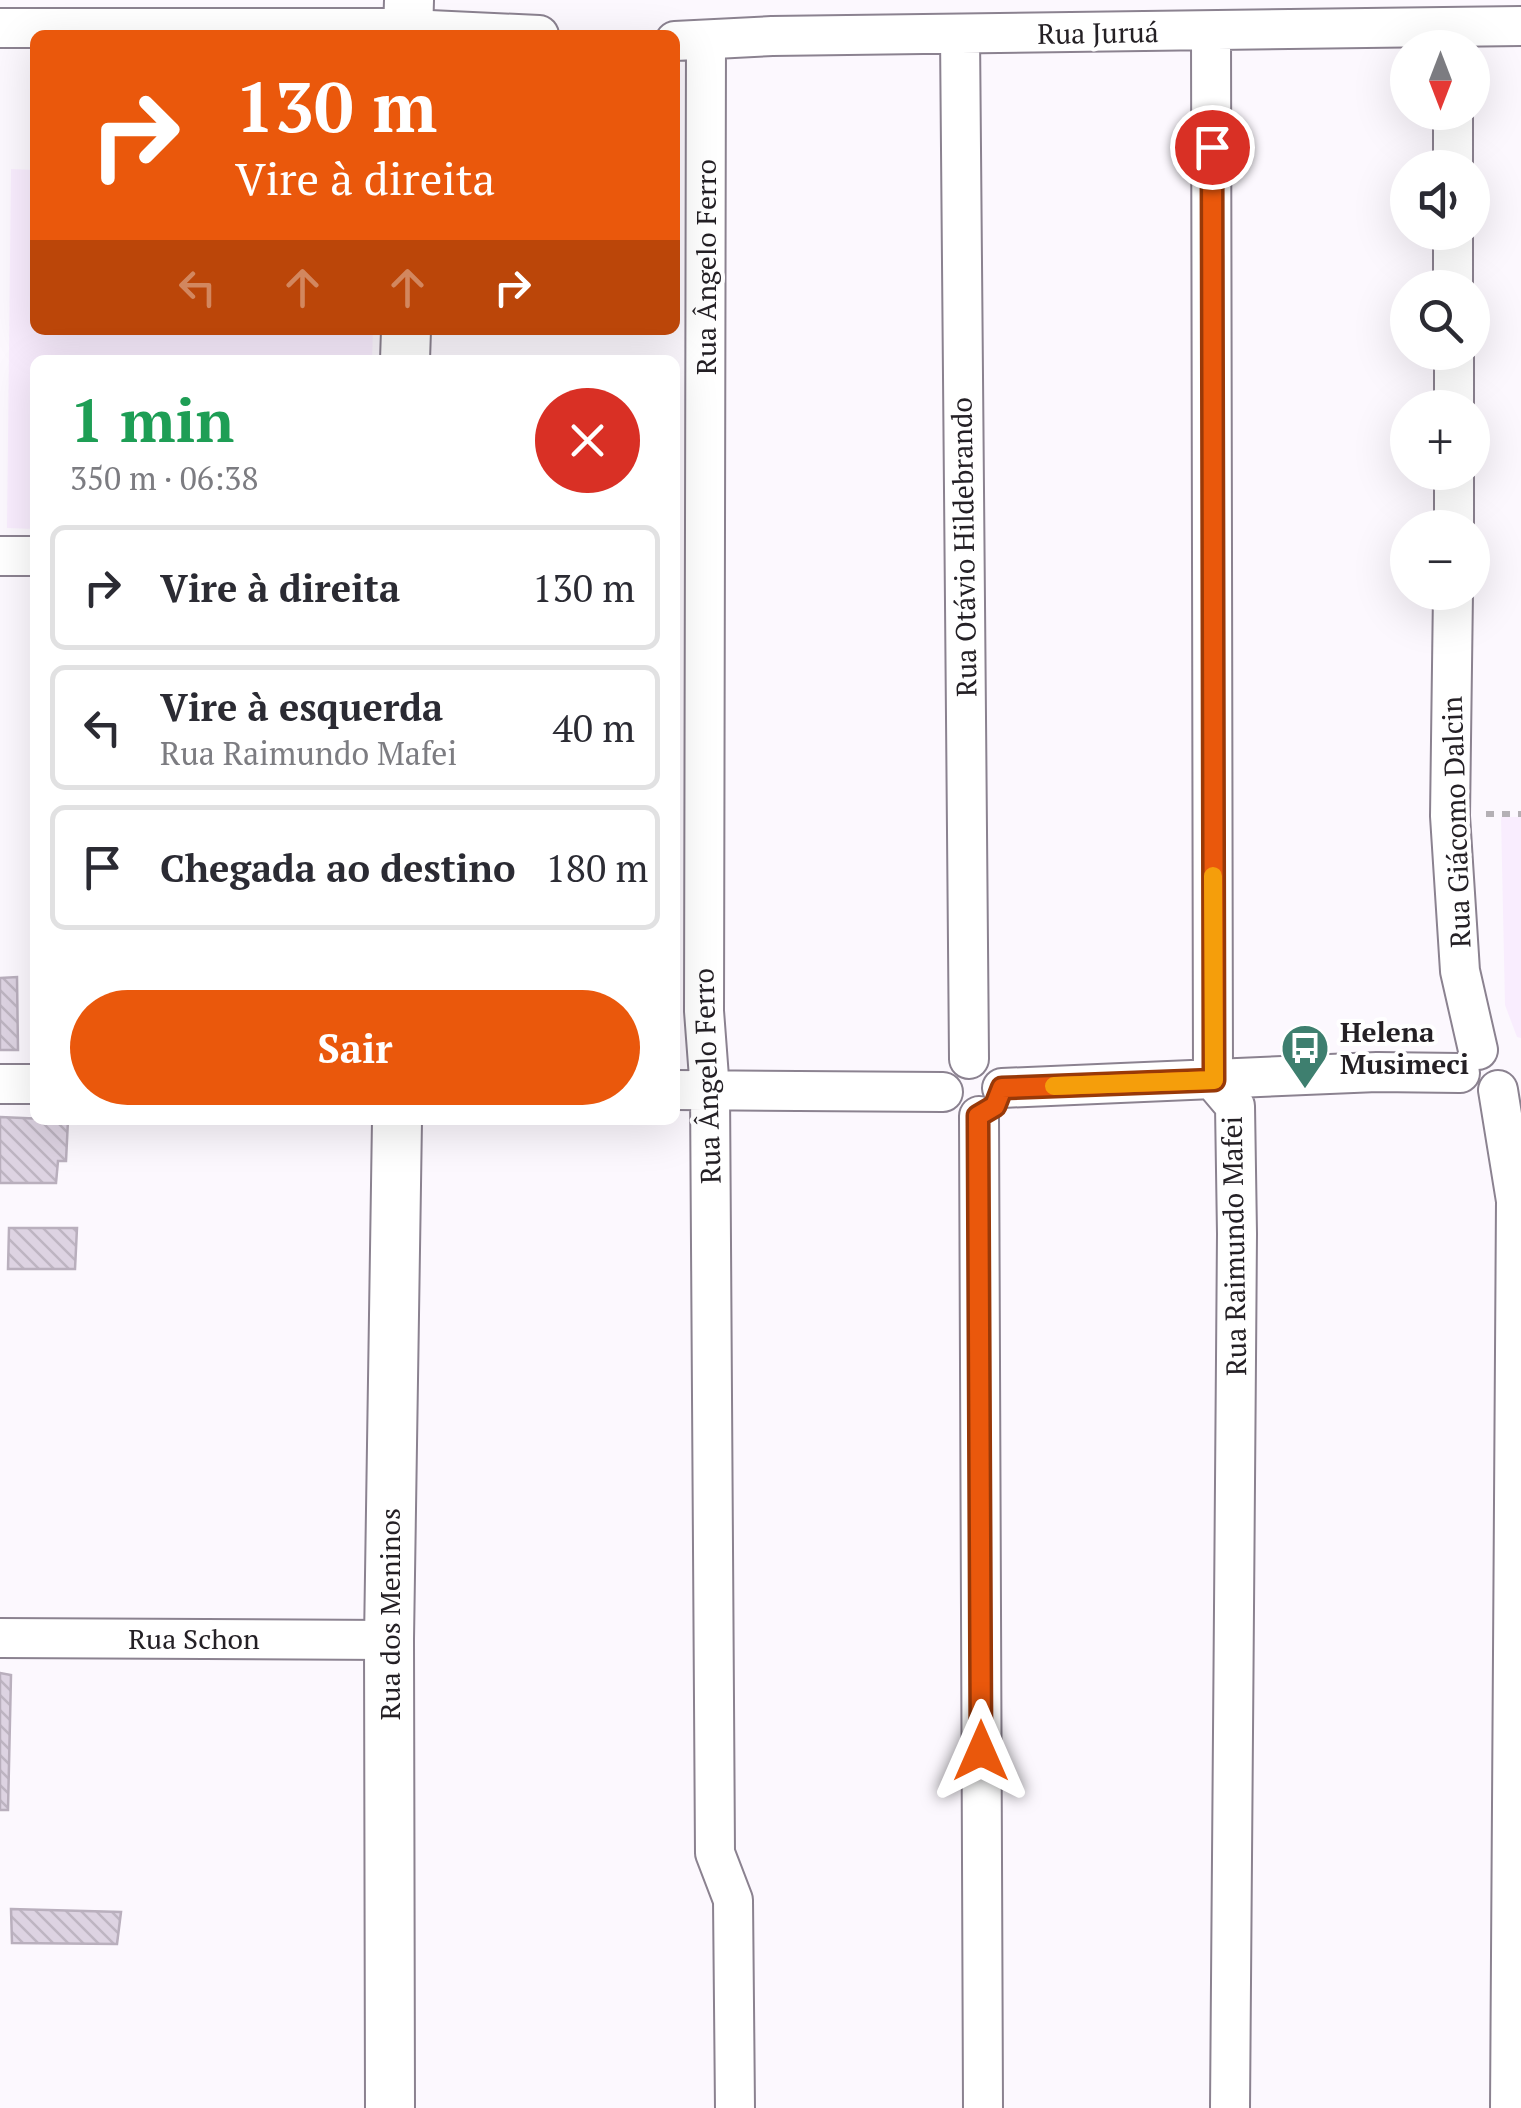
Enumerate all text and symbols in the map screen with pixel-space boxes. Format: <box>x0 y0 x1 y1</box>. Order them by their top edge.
street label: Rua Juruá <box>1037 13 1159 52</box>
north arrow <box>1390 30 1490 130</box>
map controls <box>1390 30 1490 610</box>
text: 130 m <box>235 59 437 152</box>
icon: right <box>70 70 200 200</box>
pin <box>1170 105 1255 190</box>
icon: arrive <box>1185 120 1240 175</box>
text: Vire à direita <box>235 148 495 208</box>
button: sound <box>1390 150 1490 250</box>
street label: Rua Ângelo Ferro <box>687 159 724 375</box>
icon: left <box>170 260 225 315</box>
icon: ahead <box>275 260 330 315</box>
icon: ahead <box>380 260 435 315</box>
icon: right <box>485 260 540 315</box>
button: search <box>1390 270 1490 370</box>
text: 1 min <box>70 380 234 459</box>
button: close <box>535 388 640 493</box>
button: + <box>1390 390 1490 490</box>
street label: Rua Otávio Hildebrando <box>942 397 985 697</box>
text: 350 m · 06:38 <box>70 457 258 499</box>
button: − <box>1390 510 1490 610</box>
icon: right <box>75 560 130 615</box>
text: Vire à direita <box>160 563 400 613</box>
text: 130 m <box>532 563 635 613</box>
text: Vire à esquerda <box>160 682 443 732</box>
street label: Rua Giácomo Dalcin <box>1433 695 1478 948</box>
icon: left <box>75 700 130 755</box>
text: 40 m <box>552 703 635 753</box>
text: Rua Raimundo Mafei <box>160 732 457 774</box>
icon: arrive <box>75 840 130 895</box>
text: Chegada ao destino <box>160 843 515 893</box>
text: 180 m <box>545 843 648 893</box>
street label: Rua Ângelo Ferro <box>684 967 729 1185</box>
button: Sair <box>70 990 640 1105</box>
place label: Helena Musimeci <box>1340 1013 1469 1082</box>
bus stop icon: Helena Musimeci <box>1279 1022 1331 1090</box>
street label: Rua Raimundo Mafei <box>1213 1116 1254 1376</box>
street label: Rua dos Meninos <box>371 1508 408 1720</box>
street label: Rua Schon <box>128 1620 260 1657</box>
position arrow <box>929 1699 1033 1803</box>

